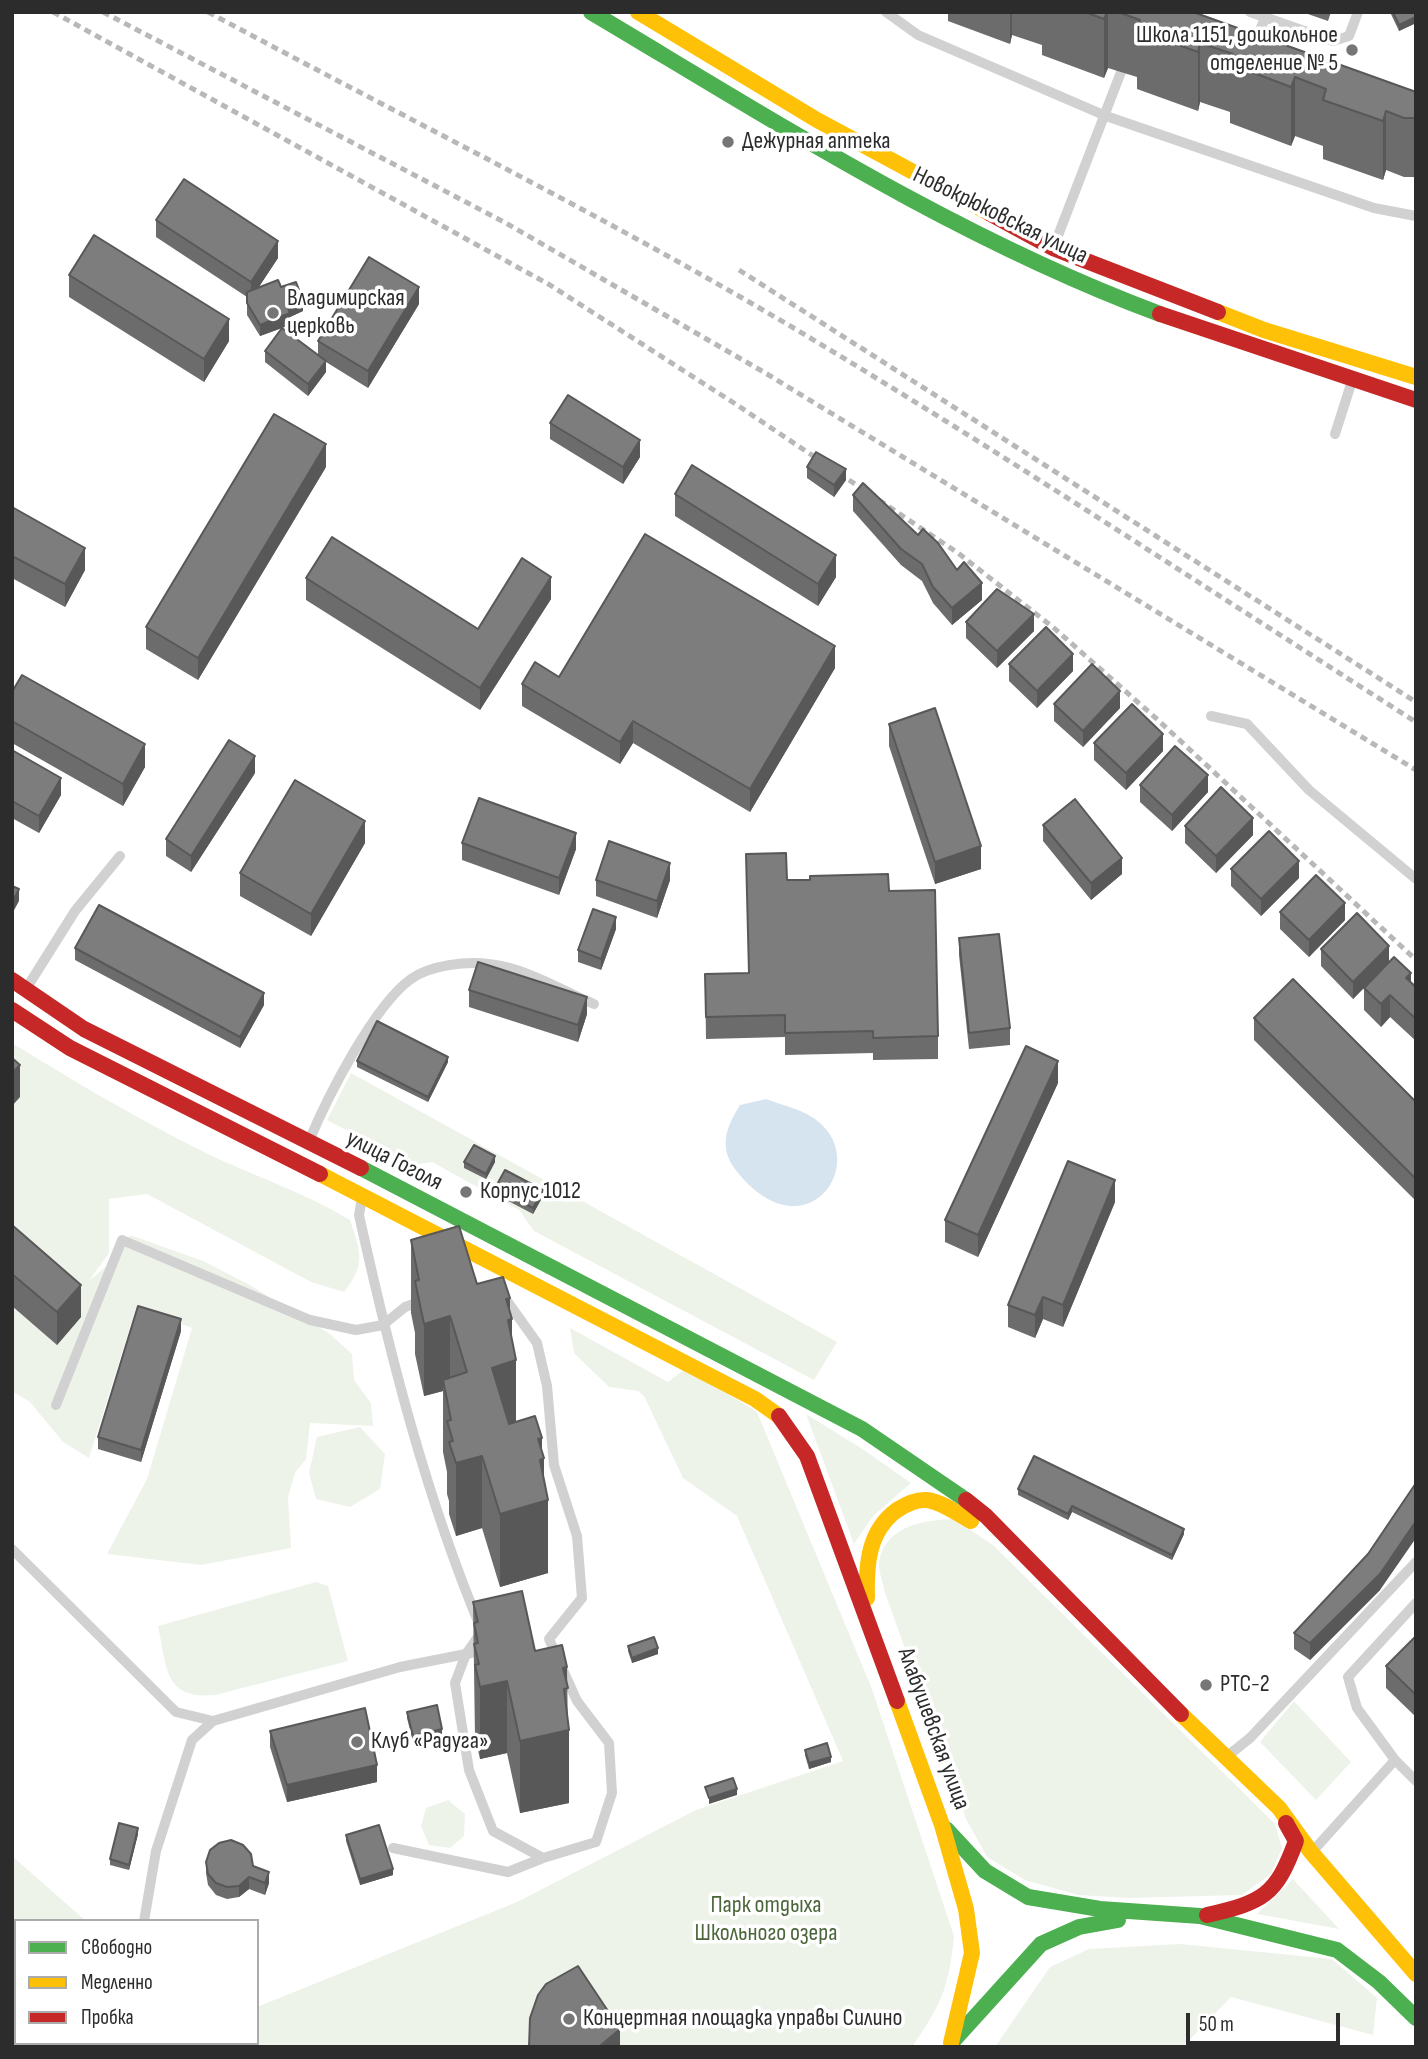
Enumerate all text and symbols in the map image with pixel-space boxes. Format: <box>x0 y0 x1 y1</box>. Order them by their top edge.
place label: Школа 1151, дошкольное отделение № 5 <box>1136 22 1338 78</box>
marker: Школа 1151, дошкольное отделение № 5 <box>1344 42 1360 58</box>
place label: Дежурная аптека <box>742 128 891 156</box>
marker: Дежурная аптека <box>720 134 736 150</box>
street label: Новокрюковская улица <box>908 161 1092 271</box>
place label: Владимирская церковь <box>287 285 405 341</box>
marker: Владимирская церковь <box>265 305 281 321</box>
street label: улица Гоголя <box>341 1124 447 1198</box>
place label: Корпус 1012 <box>480 1178 581 1206</box>
marker: Корпус 1012 <box>458 1184 474 1200</box>
street label: Алабушевская улица <box>890 1644 976 1814</box>
place label: РТС-2 <box>1220 1671 1270 1699</box>
marker: РТС-2 <box>1198 1677 1214 1693</box>
place label: Клуб «Радуга» <box>371 1728 488 1756</box>
marker: Клуб «Радуга» <box>349 1734 365 1750</box>
park label: Парк отдыха Школьного озера <box>695 1892 837 1948</box>
legend <box>14 1919 259 2045</box>
text: Свободно <box>81 1935 152 1960</box>
text: Медленно <box>81 1970 153 1995</box>
scale bar <box>1190 2000 1344 2044</box>
text: Пробка <box>81 2005 134 2030</box>
place label: Концертная площадка управы Силино <box>583 2005 902 2033</box>
marker: Концертная площадка управы Силино <box>561 2011 577 2027</box>
text: 50 m <box>1199 2012 1234 2037</box>

